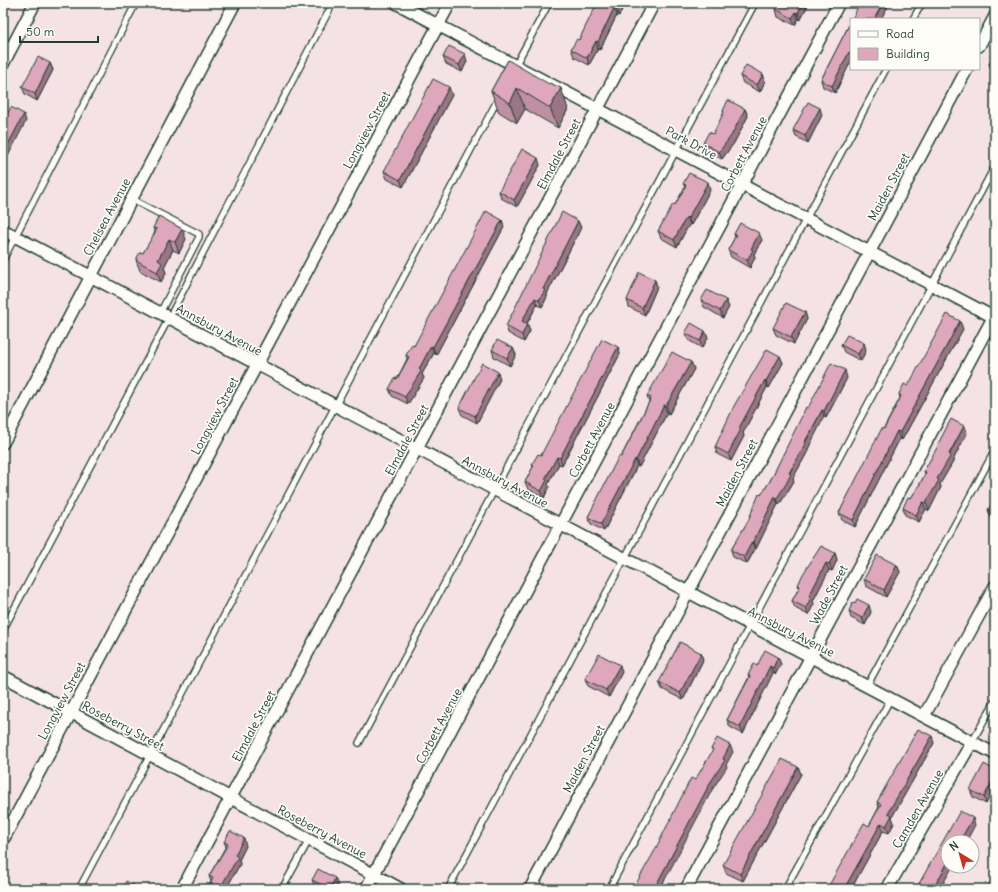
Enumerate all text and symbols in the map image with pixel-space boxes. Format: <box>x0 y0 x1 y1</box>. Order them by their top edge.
scale bar <box>20 18 98 44</box>
legend <box>850 18 980 70</box>
text: 50 m <box>26 24 55 39</box>
text: Road <box>886 26 914 41</box>
text: Building <box>886 46 930 61</box>
street label: Longview Street <box>340 88 393 171</box>
street label: Corbett Avenue <box>717 113 770 194</box>
street label: Elmdale Street <box>534 116 584 192</box>
street label: Park Drive <box>663 123 719 162</box>
street label: Maiden Street <box>864 150 913 223</box>
street label: Chelsea Avenue <box>80 175 133 258</box>
street label: Annsbury Avenue <box>174 301 265 359</box>
street label: Longview Street <box>188 374 241 457</box>
street label: Corbett Avenue <box>565 399 618 480</box>
street label: Elmdale Street <box>382 402 432 478</box>
street label: Maiden Street <box>712 436 761 509</box>
street label: Annsbury Avenue <box>460 453 551 511</box>
street label: Wade Street <box>807 562 851 627</box>
street label: Annsbury Avenue <box>745 603 837 660</box>
street label: Longview Street <box>35 659 88 742</box>
street label: Corbett Avenue <box>412 685 465 766</box>
street label: Elmdale Street <box>229 688 279 764</box>
street label: Roseberry Street <box>80 698 167 753</box>
street label: Maiden Street <box>559 722 608 795</box>
street label: Camden Avenue <box>889 767 946 851</box>
street label: Roseberry Avenue <box>275 802 369 861</box>
north arrow <box>940 834 980 874</box>
text: N <box>947 838 961 854</box>

